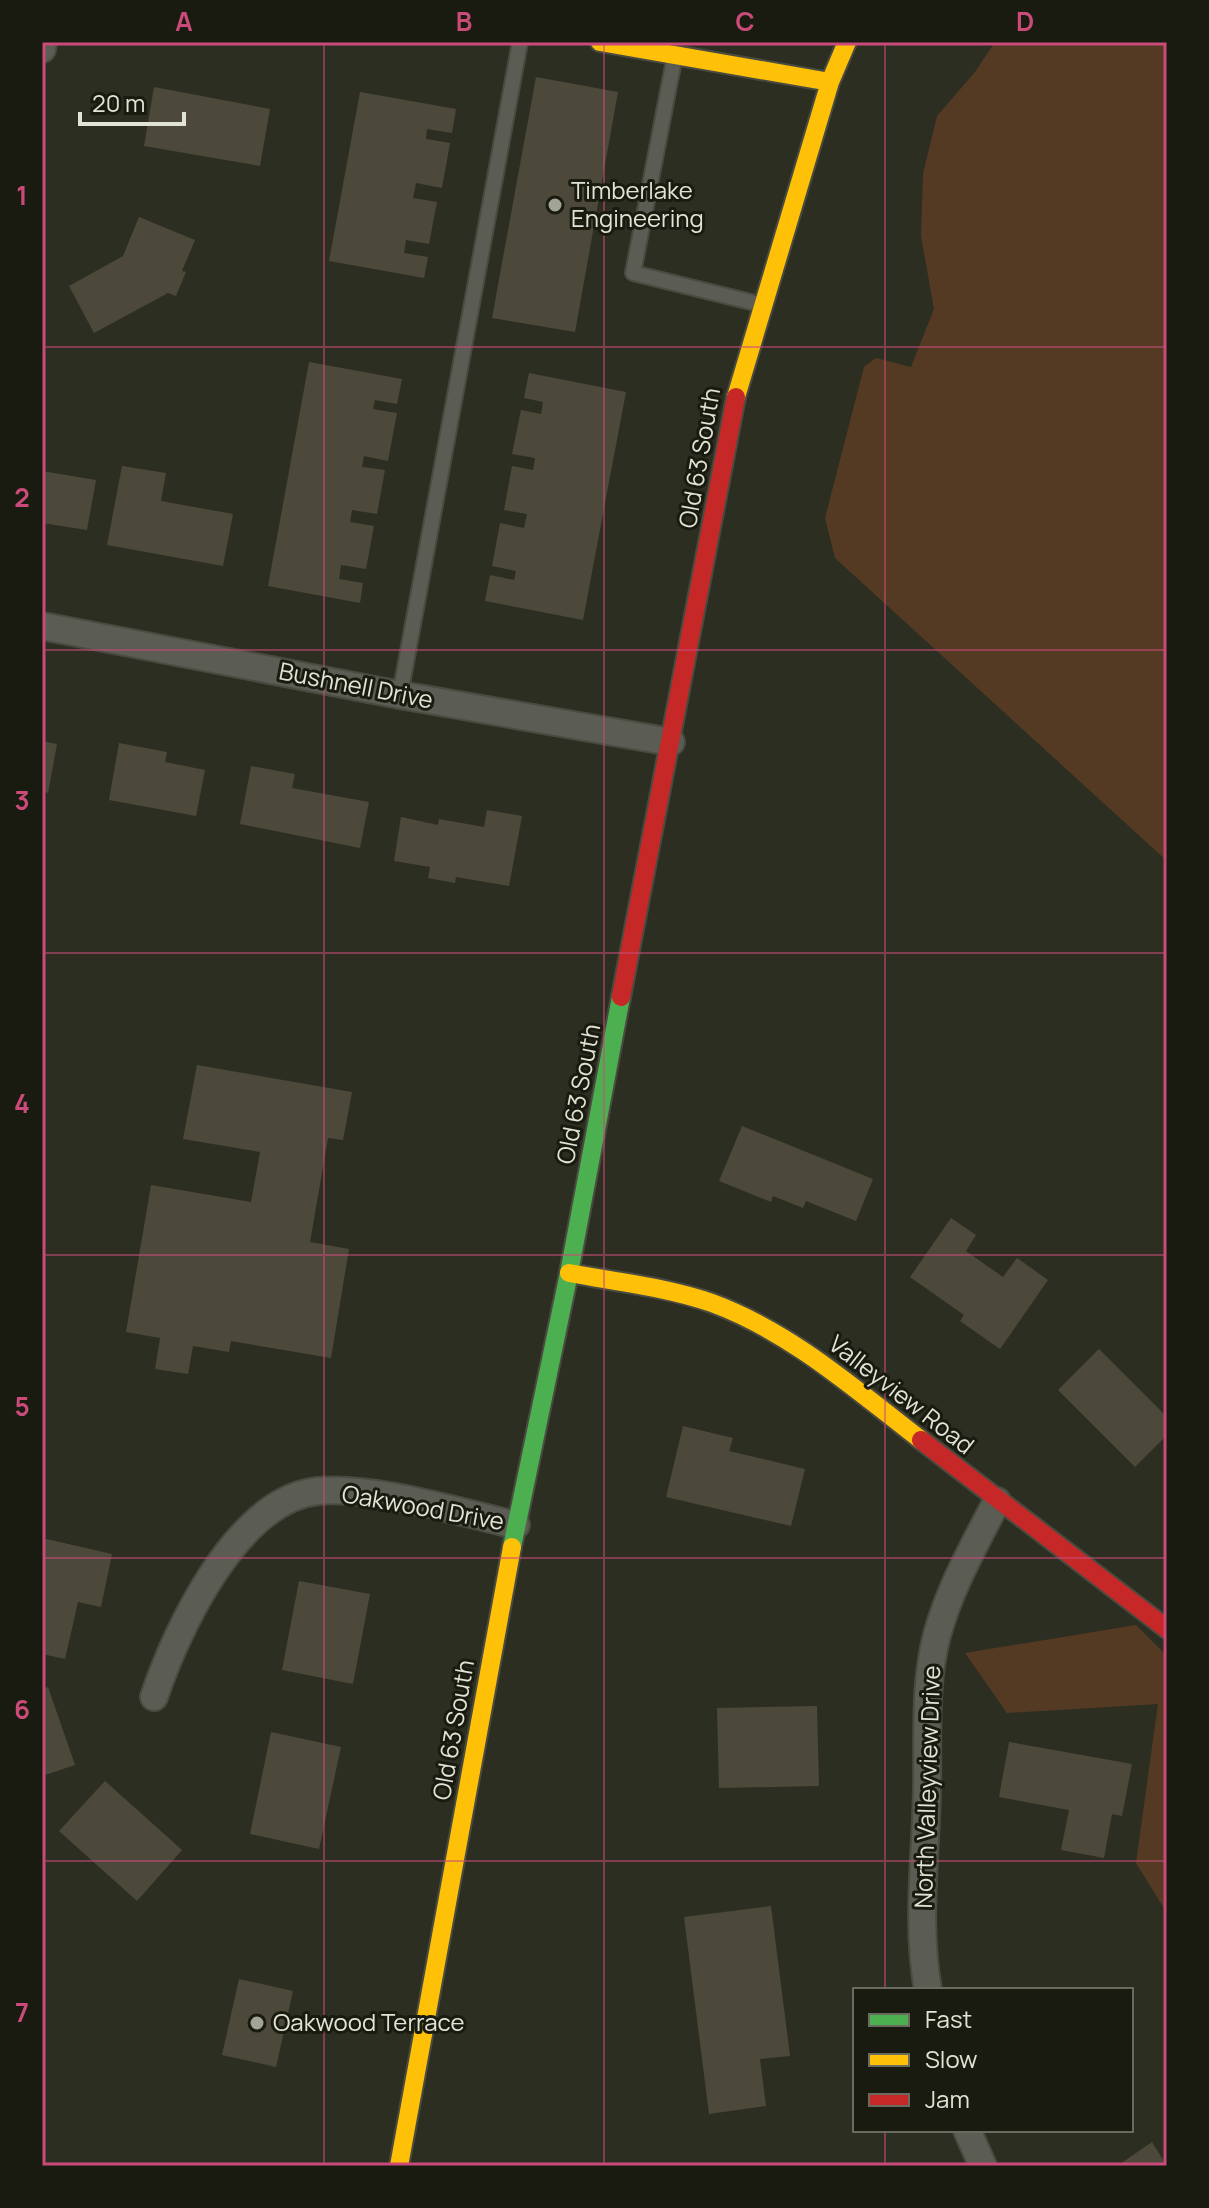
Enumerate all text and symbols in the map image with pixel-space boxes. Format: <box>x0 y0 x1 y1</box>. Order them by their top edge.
text: A <box>175 3 193 39</box>
text: B <box>456 3 472 39</box>
text: C <box>735 3 755 39</box>
text: D <box>1016 3 1034 39</box>
scale bar <box>80 76 184 126</box>
text: 20 m <box>92 86 145 119</box>
place label: Timberlake Engineering <box>571 173 704 234</box>
text: 1 <box>16 177 28 213</box>
marker: Timberlake Engineering <box>546 196 564 214</box>
street label: Old 63 South <box>670 385 727 531</box>
text: 2 <box>14 479 30 515</box>
street label: Bushnell Drive <box>276 653 436 716</box>
text: 3 <box>14 782 30 818</box>
street label: Old 63 South <box>548 1021 607 1167</box>
text: 4 <box>14 1085 30 1121</box>
street label: Valleyview Road <box>822 1327 981 1461</box>
text: 5 <box>14 1388 30 1424</box>
street label: Oakwood Drive <box>340 1476 507 1537</box>
street label: Old 63 South <box>424 1657 481 1803</box>
street label: North Valleyview Drive <box>906 1665 947 1909</box>
text: 6 <box>14 1691 30 1727</box>
legend <box>853 1988 1133 2132</box>
text: 7 <box>15 1994 29 2030</box>
text: Fast <box>925 2002 972 2035</box>
place label: Oakwood Terrace <box>273 2005 465 2038</box>
marker: Oakwood Terrace <box>248 2014 266 2032</box>
text: Slow <box>925 2042 978 2075</box>
text: Jam <box>925 2082 970 2115</box>

